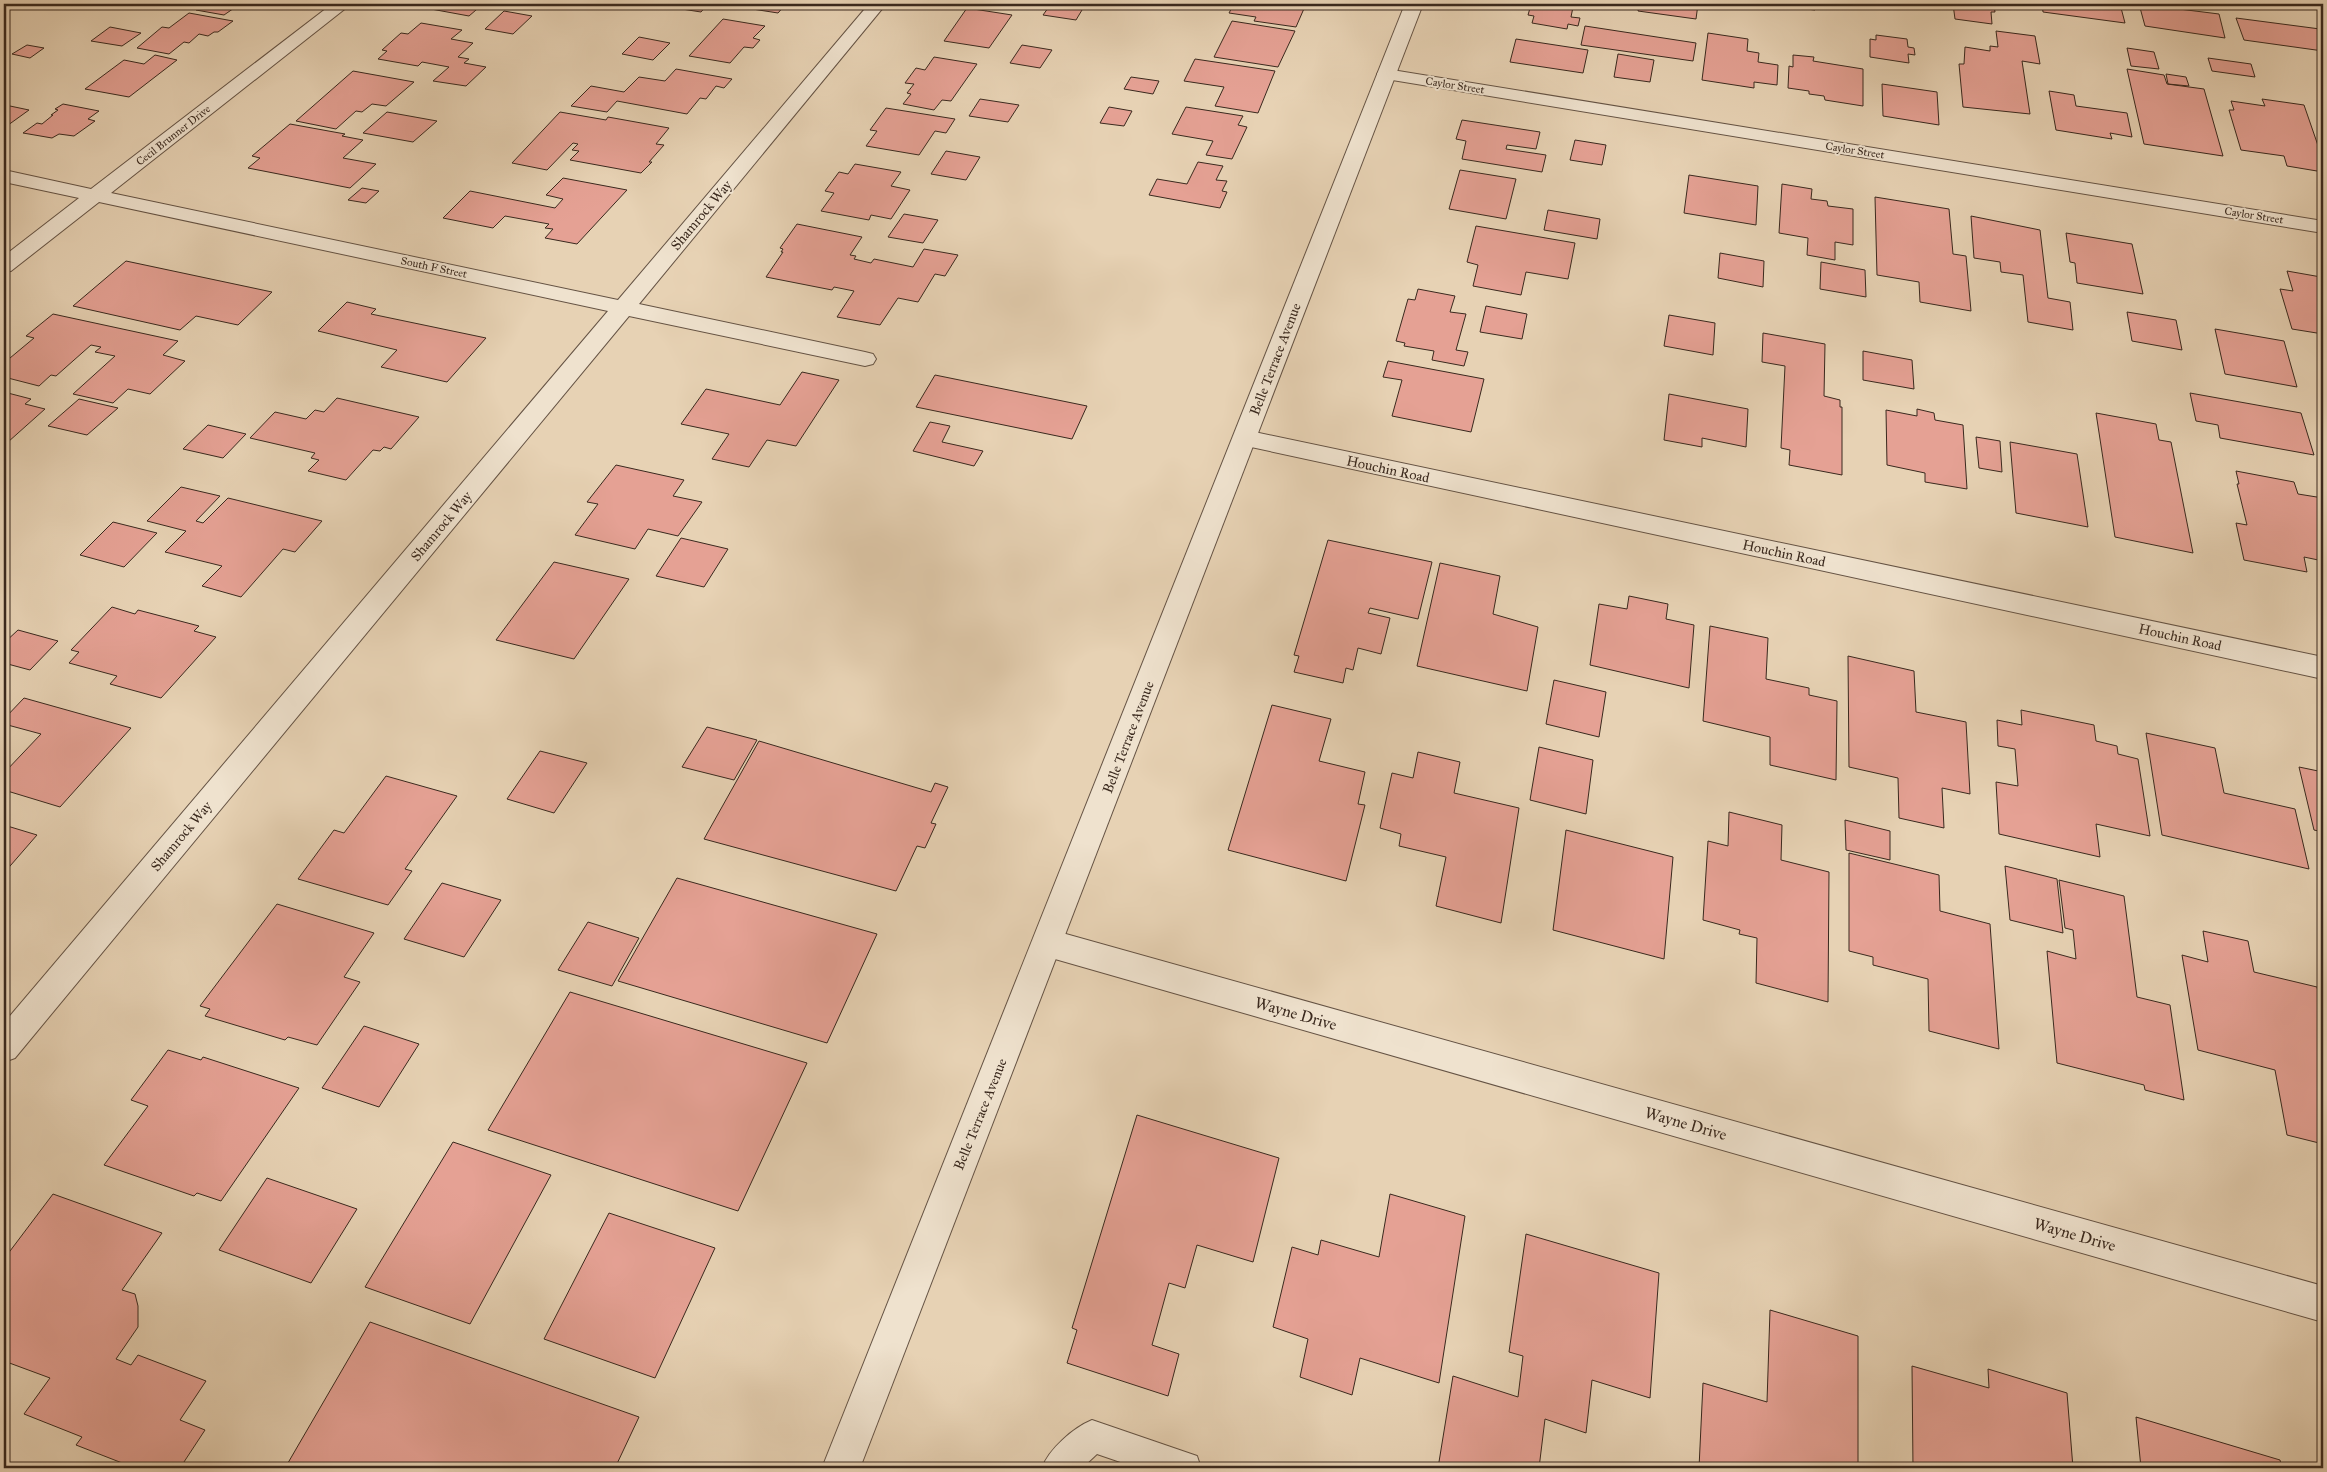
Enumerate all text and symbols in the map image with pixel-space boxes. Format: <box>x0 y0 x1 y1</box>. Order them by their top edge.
street label: Caylor Street <box>1425 74 1485 97</box>
street label: Cecil Brunner Drive <box>134 102 213 168</box>
street label: Caylor Street <box>1825 139 1885 162</box>
street label: Shamrock Way <box>667 177 736 254</box>
street label: Caylor Street <box>2224 204 2284 227</box>
street label: South F Street <box>400 254 468 281</box>
street label: Belle Terrace Avenue <box>1246 300 1305 418</box>
street label: Houchin Road <box>1345 452 1431 487</box>
street label: Shamrock Way <box>407 488 476 565</box>
street label: Houchin Road <box>1741 536 1827 571</box>
street label: Houchin Road <box>2137 620 2223 655</box>
street label: Belle Terrace Avenue <box>1099 678 1158 796</box>
street label: Shamrock Way <box>147 798 216 875</box>
street label: Wayne Drive <box>1253 993 1339 1034</box>
street label: Belle Terrace Avenue <box>950 1056 1011 1173</box>
street label: Wayne Drive <box>1643 1103 1729 1144</box>
street label: Wayne Drive <box>2032 1214 2118 1255</box>

